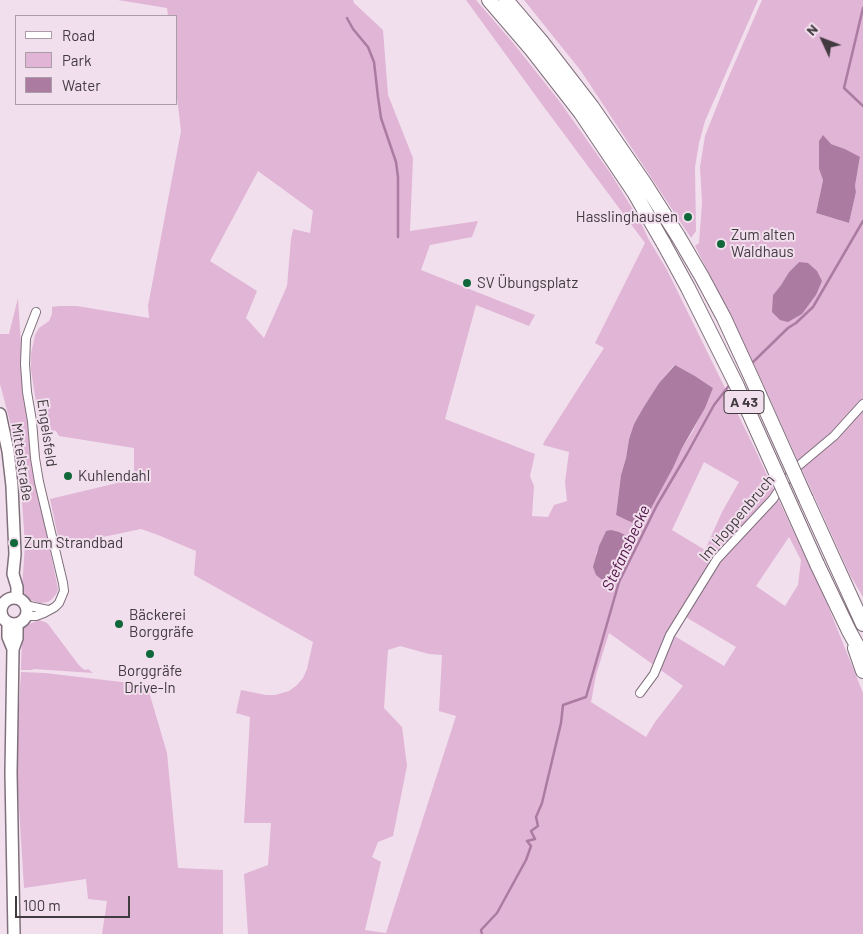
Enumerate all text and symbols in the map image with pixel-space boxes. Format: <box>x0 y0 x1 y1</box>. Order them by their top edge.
legend <box>15 15 178 105</box>
north arrow <box>798 15 848 65</box>
text: N <box>802 20 821 39</box>
text: Road <box>62 26 95 44</box>
text: Park <box>62 51 91 69</box>
text: Water <box>62 76 101 94</box>
place label: Hasslinghausen <box>576 208 678 226</box>
marker: Hasslinghausen <box>682 211 694 223</box>
place label: Zum alten Waldhaus <box>731 226 795 261</box>
marker: Zum alten Waldhaus <box>715 238 727 250</box>
place label: SV Übungsplatz <box>477 274 578 292</box>
marker: SV Übungsplatz <box>461 277 473 289</box>
road number: A 43 <box>724 391 764 414</box>
street label: Engelsfeld <box>33 398 61 468</box>
street label: Mittelstraße <box>8 422 36 502</box>
place label: Kuhlendahl <box>78 467 150 485</box>
marker: Kuhlendahl <box>62 470 74 482</box>
street label: Im Hoppenbruch <box>696 471 778 565</box>
water label: Stefansbecke <box>598 502 654 594</box>
place label: Zum Strandbad <box>24 534 123 552</box>
marker: Zum Strandbad <box>8 537 20 549</box>
place label: Bäckerei Borggräfe <box>129 606 194 641</box>
marker: Bäckerei Borggräfe <box>113 618 125 630</box>
marker: Borggräfe Drive-In <box>144 648 156 660</box>
place label: Borggräfe Drive-In <box>118 662 182 697</box>
scale bar <box>18 886 132 918</box>
text: 100 m <box>23 896 61 914</box>

